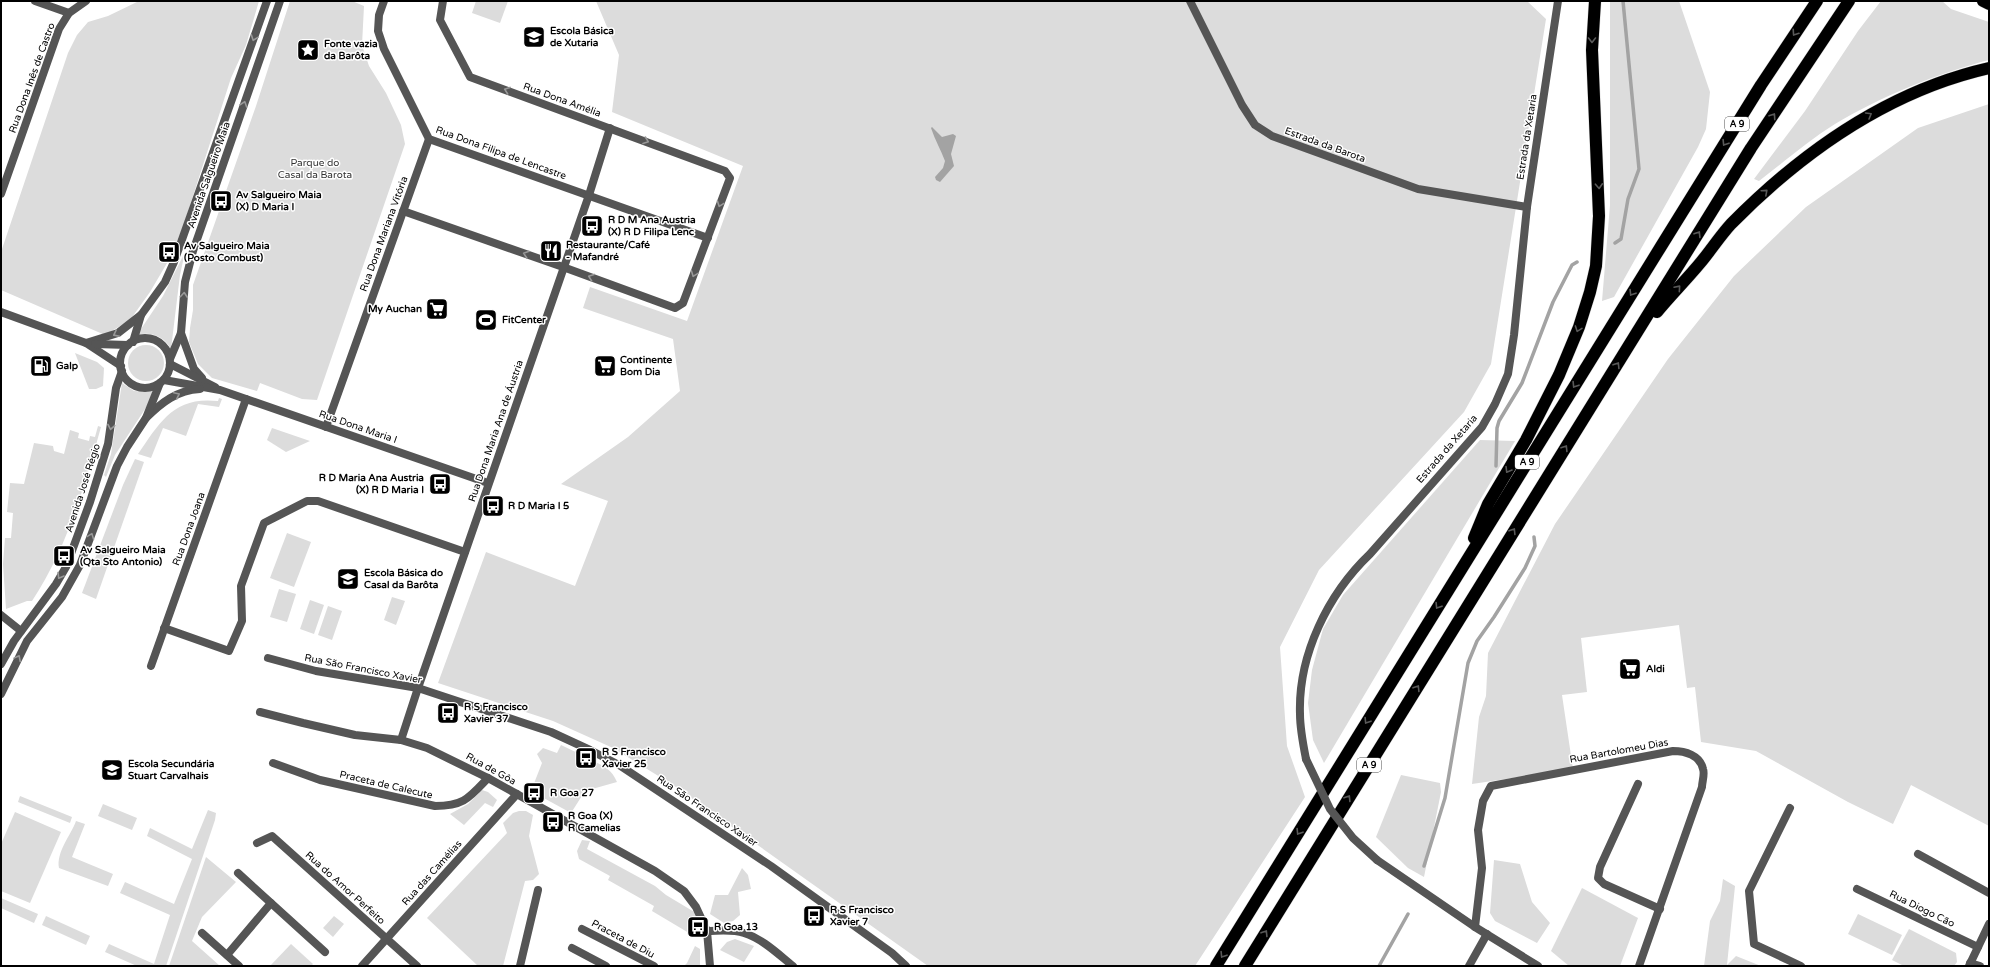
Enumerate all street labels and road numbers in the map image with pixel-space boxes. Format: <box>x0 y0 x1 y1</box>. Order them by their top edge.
street label: Rua Dona Inês de Castro <box>6 21 58 135</box>
street label: Rua Dona Amélia <box>521 80 603 120</box>
street label: Estrada da Xetaria <box>1514 93 1540 181</box>
road number: A 9 <box>1725 117 1749 131</box>
street label: Avenida Salgueiro Maia <box>185 120 233 230</box>
street label: Rua Dona Filipa de Lencastre <box>434 124 568 182</box>
street label: Estrada da Barota <box>1283 125 1367 165</box>
street label: Rua Dona Mariana Vitória <box>358 175 410 293</box>
street label: Rua Dona Maria Ana de Áustria <box>466 359 526 503</box>
street label: Rua Dona Maria I <box>317 408 399 446</box>
street label: Estrada da Xetaria <box>1414 412 1480 486</box>
street label: Avenida José Régio <box>63 442 103 534</box>
road number: A 9 <box>1515 455 1539 469</box>
street label: Rua Dona Joana <box>170 491 208 567</box>
street label: Rua São Francisco Xavier <box>303 652 423 686</box>
street label: Rua Bartolomeu Dias <box>1569 736 1670 766</box>
street label: Rua de Gôa <box>464 750 518 788</box>
road number: A 9 <box>1357 758 1381 772</box>
street label: Praceta de Calecute <box>338 768 434 802</box>
street label: Rua São Francisco Xavier <box>654 773 760 849</box>
street label: Rua das Camélias <box>400 838 465 908</box>
street label: Rua do Amor Perfeito <box>303 849 387 927</box>
street label: Rua Diogo Cão <box>1887 888 1957 930</box>
street label: Praceta de Diu <box>589 917 657 961</box>

